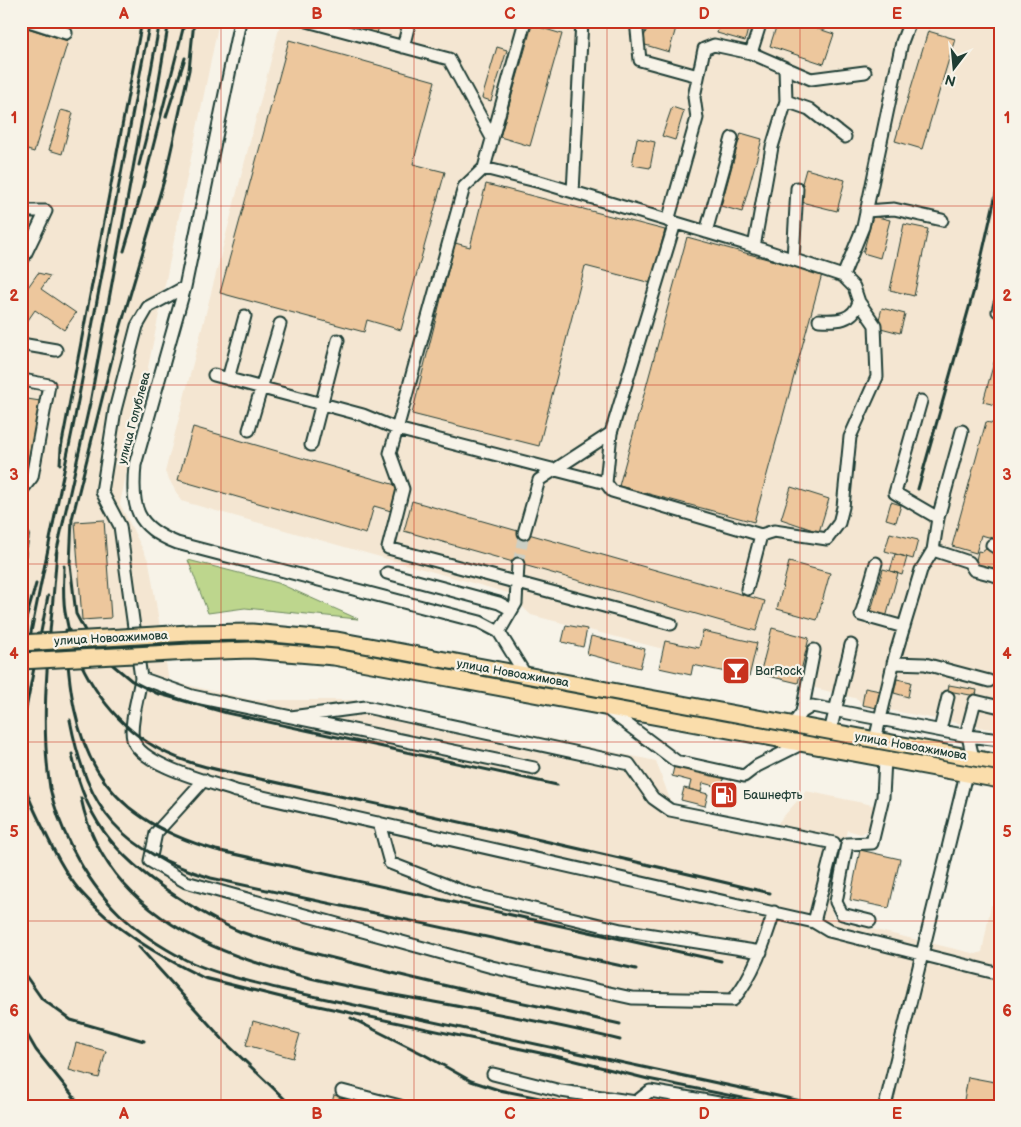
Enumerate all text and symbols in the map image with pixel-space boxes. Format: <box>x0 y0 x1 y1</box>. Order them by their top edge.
text: A <box>118 5 129 24</box>
text: B <box>311 5 323 24</box>
text: C <box>504 5 516 24</box>
text: D <box>698 5 710 24</box>
text: E <box>892 5 902 24</box>
north arrow <box>928 42 978 92</box>
text: N <box>943 70 958 90</box>
text: 1 <box>11 109 17 128</box>
text: 1 <box>1004 109 1010 128</box>
text: 2 <box>9 287 19 306</box>
text: 2 <box>1002 287 1012 306</box>
street label: улица Голублева <box>115 370 154 466</box>
text: 3 <box>9 466 19 485</box>
text: 3 <box>1002 466 1012 485</box>
street label: улица Новоажимова <box>54 628 168 649</box>
text: 4 <box>9 645 19 664</box>
text: 4 <box>1002 645 1012 664</box>
street label: улица Новоажимова <box>456 656 570 691</box>
bar icon: BarRock <box>721 656 751 686</box>
place label: BarRock <box>755 664 802 679</box>
street label: улица Новоажимова <box>854 729 968 764</box>
fuel station icon: Башнефть <box>709 780 739 810</box>
place label: Башнефть <box>743 788 803 803</box>
text: 5 <box>9 823 19 842</box>
text: 5 <box>1002 823 1012 842</box>
text: 6 <box>9 1002 19 1021</box>
text: 6 <box>1002 1002 1012 1021</box>
text: A <box>118 1105 129 1124</box>
text: B <box>311 1105 323 1124</box>
text: C <box>504 1105 516 1124</box>
text: D <box>698 1105 710 1124</box>
text: E <box>892 1105 902 1124</box>

